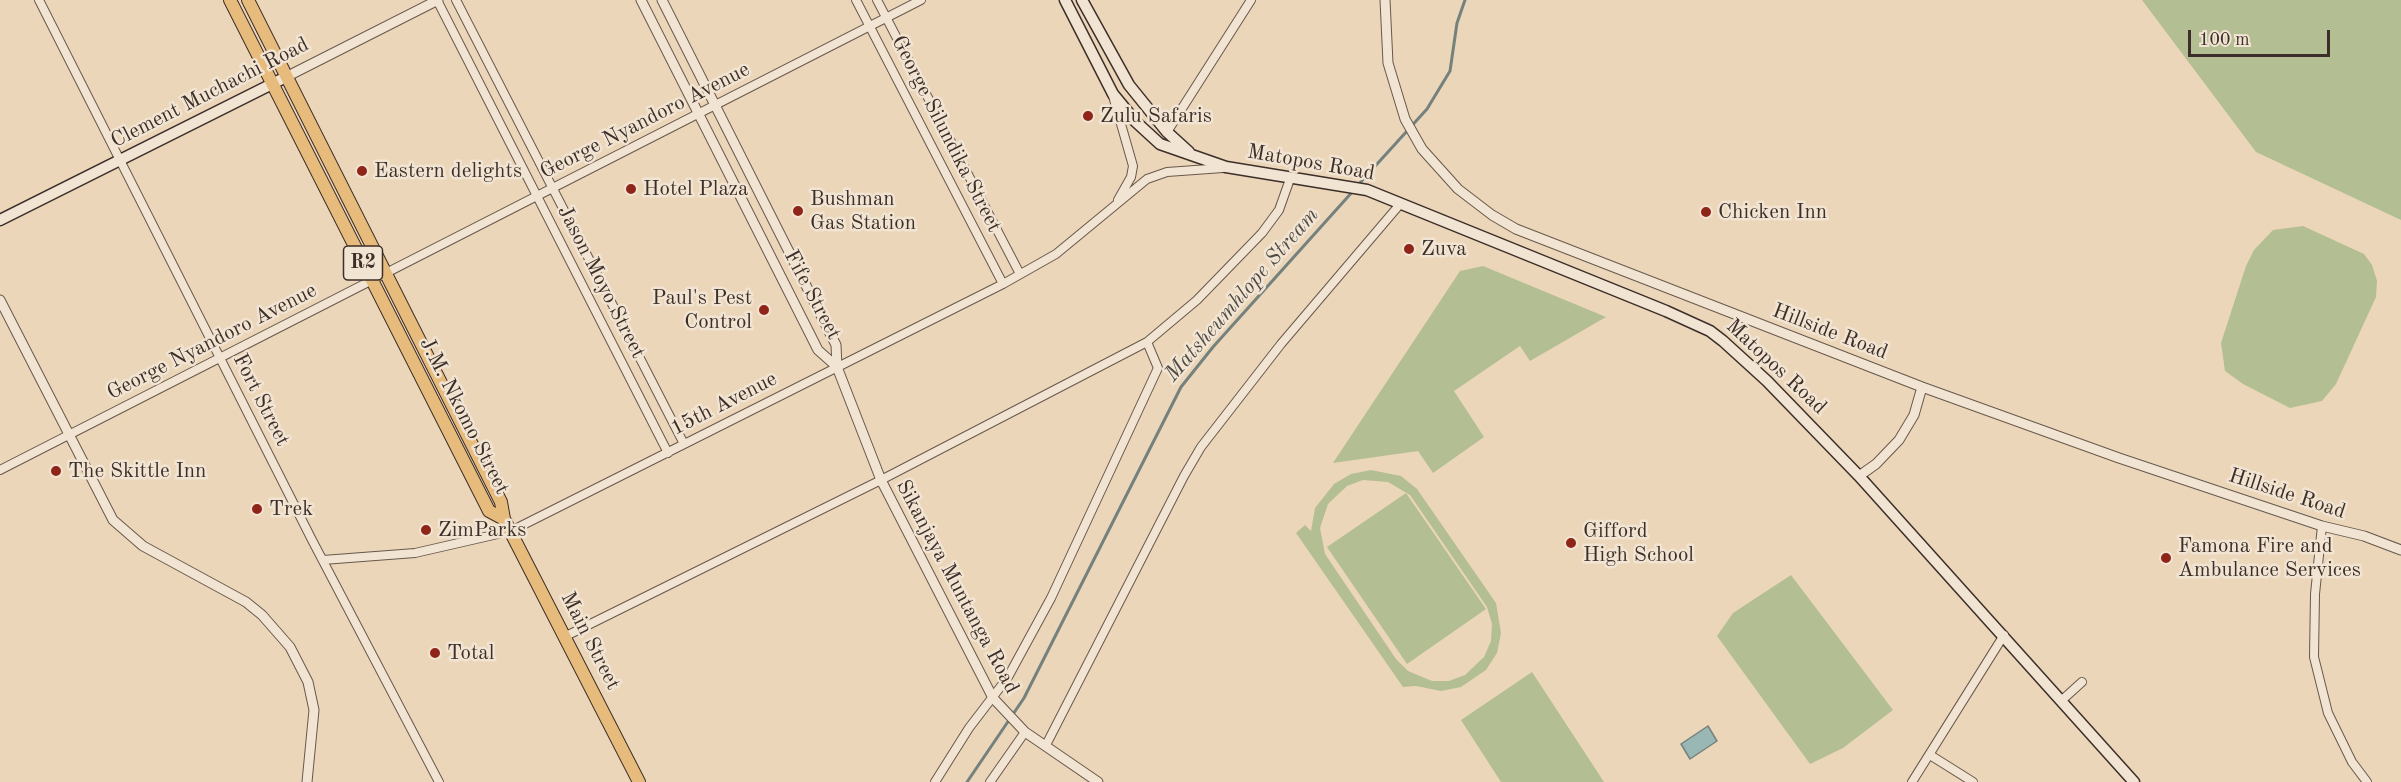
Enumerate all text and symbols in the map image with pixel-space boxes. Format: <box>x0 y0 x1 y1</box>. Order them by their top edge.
scale bar <box>2191 18 2334 56</box>
text: 100 m <box>2199 31 2250 49</box>
street label: Clement Muchachi Road <box>107 32 313 154</box>
street label: George Silundika Street <box>886 32 1006 236</box>
street label: George Nyandoro Avenue <box>536 57 754 185</box>
place label: Zulu Safaris <box>1100 103 1212 129</box>
marker: Zulu Safaris <box>1081 109 1095 123</box>
street label: Matopos Road <box>1245 139 1377 187</box>
place label: Eastern delights <box>374 158 522 184</box>
marker: Eastern delights <box>355 164 369 178</box>
place label: Hotel Plaza <box>643 176 748 202</box>
marker: Hotel Plaza <box>624 182 638 196</box>
place label: Bushman Gas Station <box>810 186 916 236</box>
place label: Chicken Inn <box>1718 199 1827 225</box>
street label: Jason Moyo Street <box>552 201 650 363</box>
water label: Matsheumhlope Stream <box>1159 203 1325 387</box>
marker: Bushman Gas Station <box>791 204 805 218</box>
marker: Chicken Inn <box>1699 205 1713 219</box>
place label: Zuva <box>1421 236 1467 262</box>
marker: Zuva <box>1402 242 1416 256</box>
road number: R2 <box>344 246 382 280</box>
street label: Fife Street <box>778 246 846 344</box>
street label: George Nyandoro Avenue <box>103 278 321 406</box>
place label: Paul's Pest Control <box>652 285 752 335</box>
street label: Hillside Road <box>1769 298 1891 366</box>
marker: Paul's Pest Control <box>757 303 771 317</box>
street label: Matopos Road <box>1720 314 1832 420</box>
street label: J.M. Nkomo Street <box>414 333 514 499</box>
street label: Fort Street <box>227 349 295 451</box>
street label: 15th Avenue <box>667 367 781 441</box>
place label: The Skittle Inn <box>68 458 206 484</box>
street label: Hillside Road <box>2225 463 2349 525</box>
marker: The Skittle Inn <box>49 464 63 478</box>
street label: Sikanjaya Muntanga Road <box>890 476 1024 698</box>
place label: Trek <box>269 496 313 522</box>
marker: Trek <box>250 502 264 516</box>
place label: ZimParks <box>438 517 526 543</box>
place label: Gifford High School <box>1583 518 1694 568</box>
marker: ZimParks <box>419 523 433 537</box>
place label: Famona Fire and Ambulance Services <box>2178 533 2361 583</box>
marker: Gifford High School <box>1564 536 1578 550</box>
marker: Famona Fire and Ambulance Services <box>2159 551 2173 565</box>
street label: Main Street <box>555 588 625 694</box>
place label: Total <box>447 640 494 666</box>
marker: Total <box>428 646 442 660</box>

